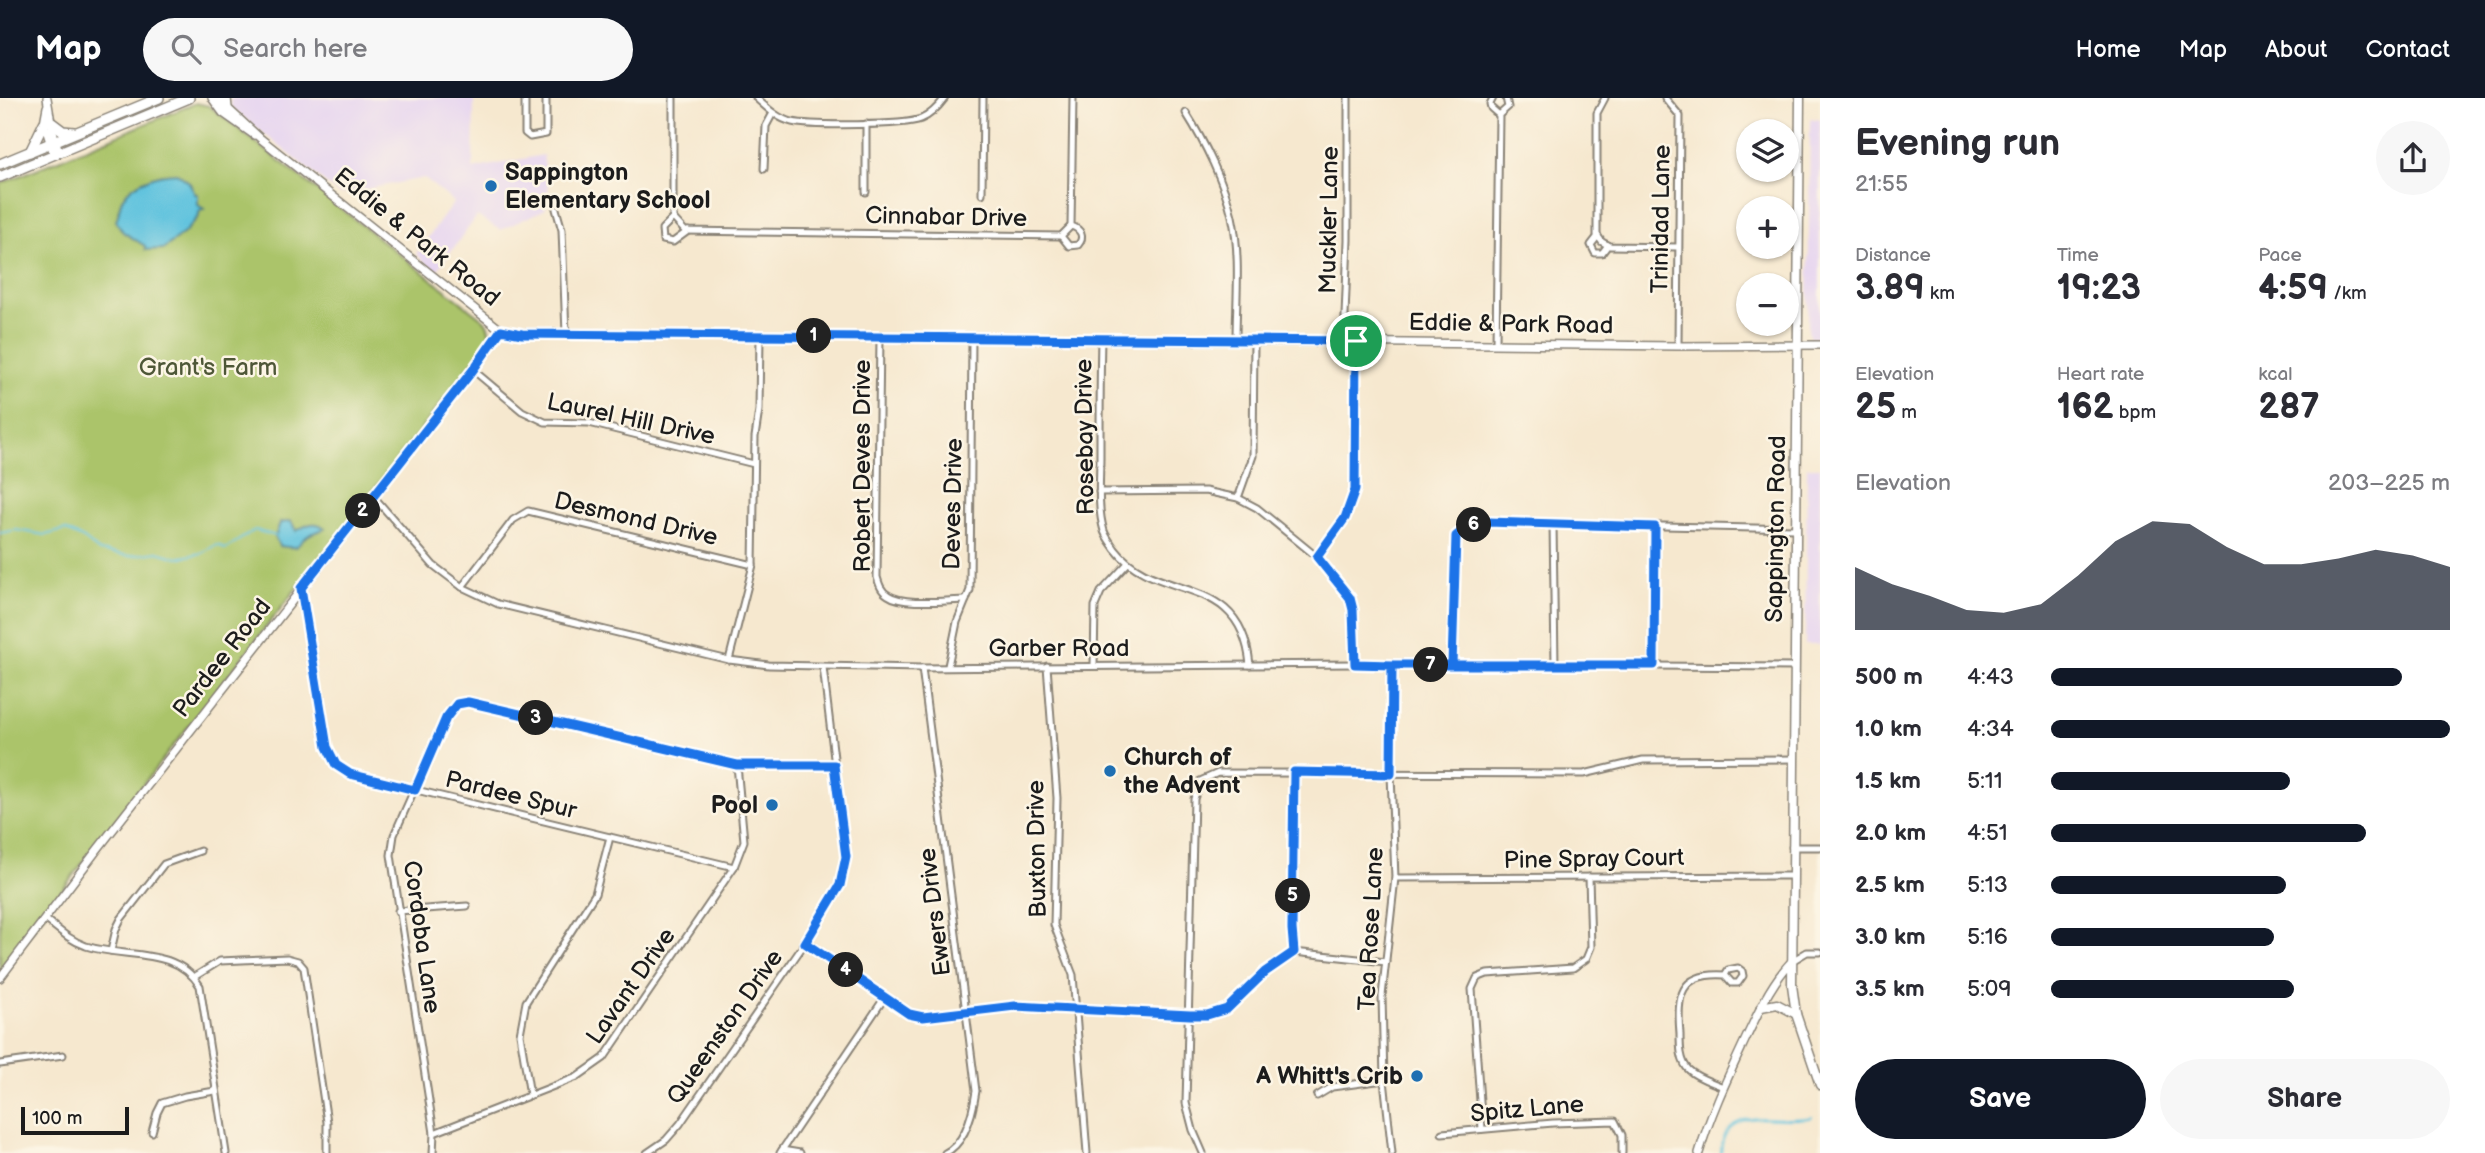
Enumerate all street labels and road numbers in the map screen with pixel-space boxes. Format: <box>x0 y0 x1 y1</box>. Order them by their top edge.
street label: Trinidad Lane <box>1645 144 1677 294</box>
street label: Muckler Lane <box>1313 146 1345 294</box>
street label: Eddie & Park Road <box>328 161 506 313</box>
street label: Cinnabar Drive <box>865 201 1027 233</box>
street label: Eddie & Park Road <box>1408 308 1614 340</box>
street label: Rosebay Drive <box>1069 359 1101 515</box>
street label: Robert Deves Drive <box>848 360 877 572</box>
street label: Laurel Hill Drive <box>544 387 718 451</box>
street label: Sappington Road <box>1760 435 1792 623</box>
street label: Deves Drive <box>937 438 969 570</box>
street label: Desmond Drive <box>551 486 721 552</box>
street label: Pardee Road <box>167 593 277 723</box>
street label: Garber Road <box>988 634 1130 663</box>
street label: Pardee Spur <box>442 765 580 825</box>
street label: Buxton Drive <box>1021 780 1053 918</box>
street label: Pine Spray Court <box>1503 843 1685 875</box>
street label: Ewers Drive <box>913 846 957 978</box>
street label: Tea Rose Lane <box>1352 846 1390 1012</box>
street label: Cordoba Lane <box>397 859 447 1015</box>
street label: Lavant Drive <box>580 922 682 1050</box>
street label: Queenston Drive <box>661 944 789 1110</box>
street label: Spitz Lane <box>1469 1090 1585 1128</box>

